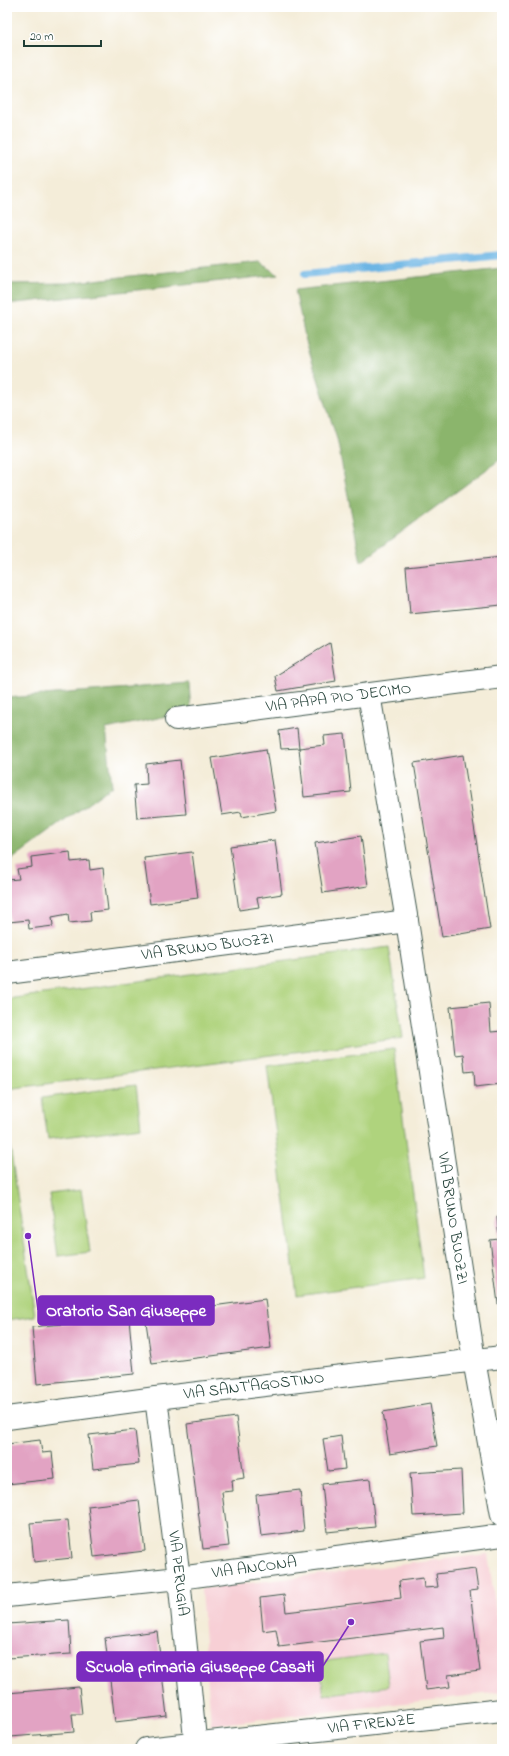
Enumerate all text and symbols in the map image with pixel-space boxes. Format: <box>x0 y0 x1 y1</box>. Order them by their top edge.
scale bar <box>24 22 101 48</box>
text: 20 m <box>30 28 53 46</box>
street label: VIA PAPA PIO DECIMO <box>264 677 413 719</box>
street label: VIA BRUNO BUOZZI <box>139 926 275 968</box>
street label: VIA BRUNO BUOZZI <box>430 1150 474 1286</box>
callout: Oratorio San Giuseppe <box>38 1296 214 1325</box>
text: Oratorio San Giuseppe <box>46 1299 207 1324</box>
street label: VIA SANT'AGOSTINO <box>181 1366 326 1407</box>
street label: VIA PERUGIA <box>161 1528 195 1618</box>
street label: VIA ANCONA <box>210 1550 298 1586</box>
callout: Scuola primaria Giuseppe Casati <box>77 1652 323 1681</box>
text: Scuola primaria Giuseppe Casati <box>85 1655 315 1680</box>
street label: VIA FIRENZE <box>326 1708 416 1741</box>

